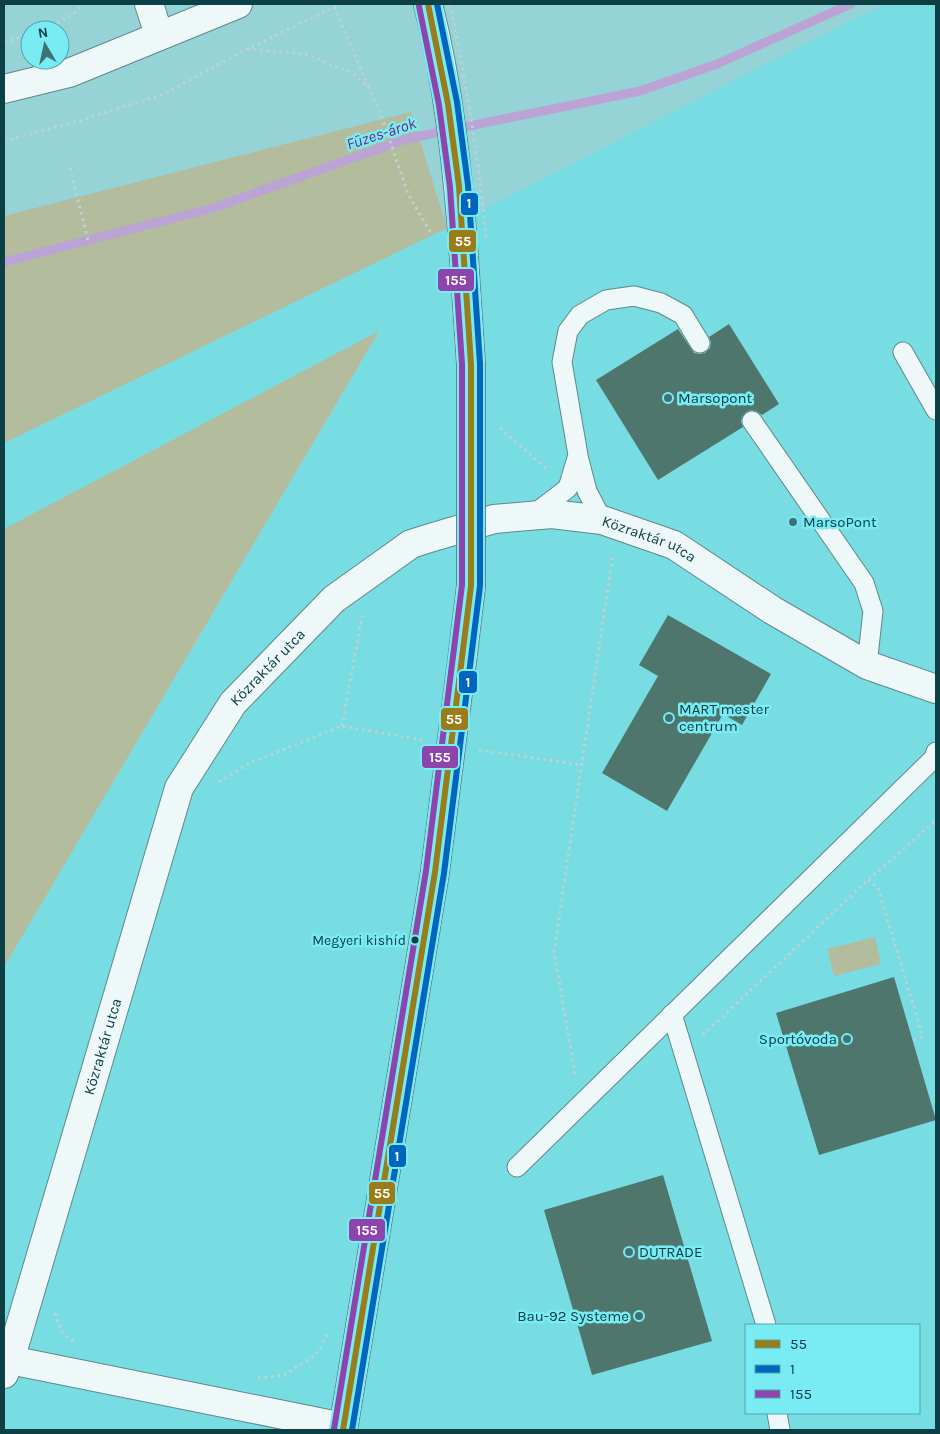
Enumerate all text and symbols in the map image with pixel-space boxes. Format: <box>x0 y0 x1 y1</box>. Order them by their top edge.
north arrow <box>20 20 70 70</box>
text: N <box>37 23 49 42</box>
water label: Füzes-árok <box>344 113 419 154</box>
line badge: 1 <box>460 192 479 216</box>
text: 1 <box>467 195 472 212</box>
line badge: 55 <box>448 229 477 253</box>
text: 55 <box>455 233 471 250</box>
line badge: 155 <box>437 268 475 292</box>
text: 155 <box>445 272 467 289</box>
place label: Marsopont <box>678 389 752 407</box>
marker: Marsopont <box>662 392 674 404</box>
street label: Közraktár utca <box>600 512 700 566</box>
place label: MarsoPont <box>803 513 877 531</box>
marker: MarsoPont <box>787 516 799 528</box>
street label: Közraktár utca <box>226 625 309 710</box>
line badge: 1 <box>458 670 478 694</box>
text: 1 <box>466 674 471 691</box>
place label: MART mester centrum <box>679 700 770 735</box>
line badge: 55 <box>440 707 469 731</box>
text: 55 <box>446 711 462 728</box>
marker: MART mester centrum <box>663 712 675 724</box>
line badge: 155 <box>421 745 459 769</box>
text: 155 <box>429 749 451 766</box>
place label: Megyeri kishíd <box>312 932 406 949</box>
marker: Megyeri kishíd <box>410 935 420 945</box>
street label: Közraktár utca <box>80 996 125 1097</box>
place label: Sportóvoda <box>759 1030 837 1048</box>
marker: Sportóvoda <box>841 1033 853 1045</box>
line badge: 1 <box>388 1144 407 1168</box>
text: 1 <box>395 1148 400 1165</box>
line badge: 55 <box>368 1181 396 1205</box>
text: 55 <box>374 1185 390 1202</box>
line badge: 155 <box>348 1218 386 1242</box>
text: 155 <box>356 1222 378 1239</box>
place label: DUTRADE <box>639 1243 702 1261</box>
marker: DUTRADE <box>623 1246 635 1258</box>
place label: Bau-92 Systeme <box>517 1307 629 1325</box>
marker: Bau-92 Systeme <box>633 1310 645 1322</box>
legend <box>745 1324 920 1414</box>
text: 55 <box>790 1335 807 1353</box>
text: 1 <box>790 1360 795 1378</box>
text: 155 <box>790 1385 812 1403</box>

